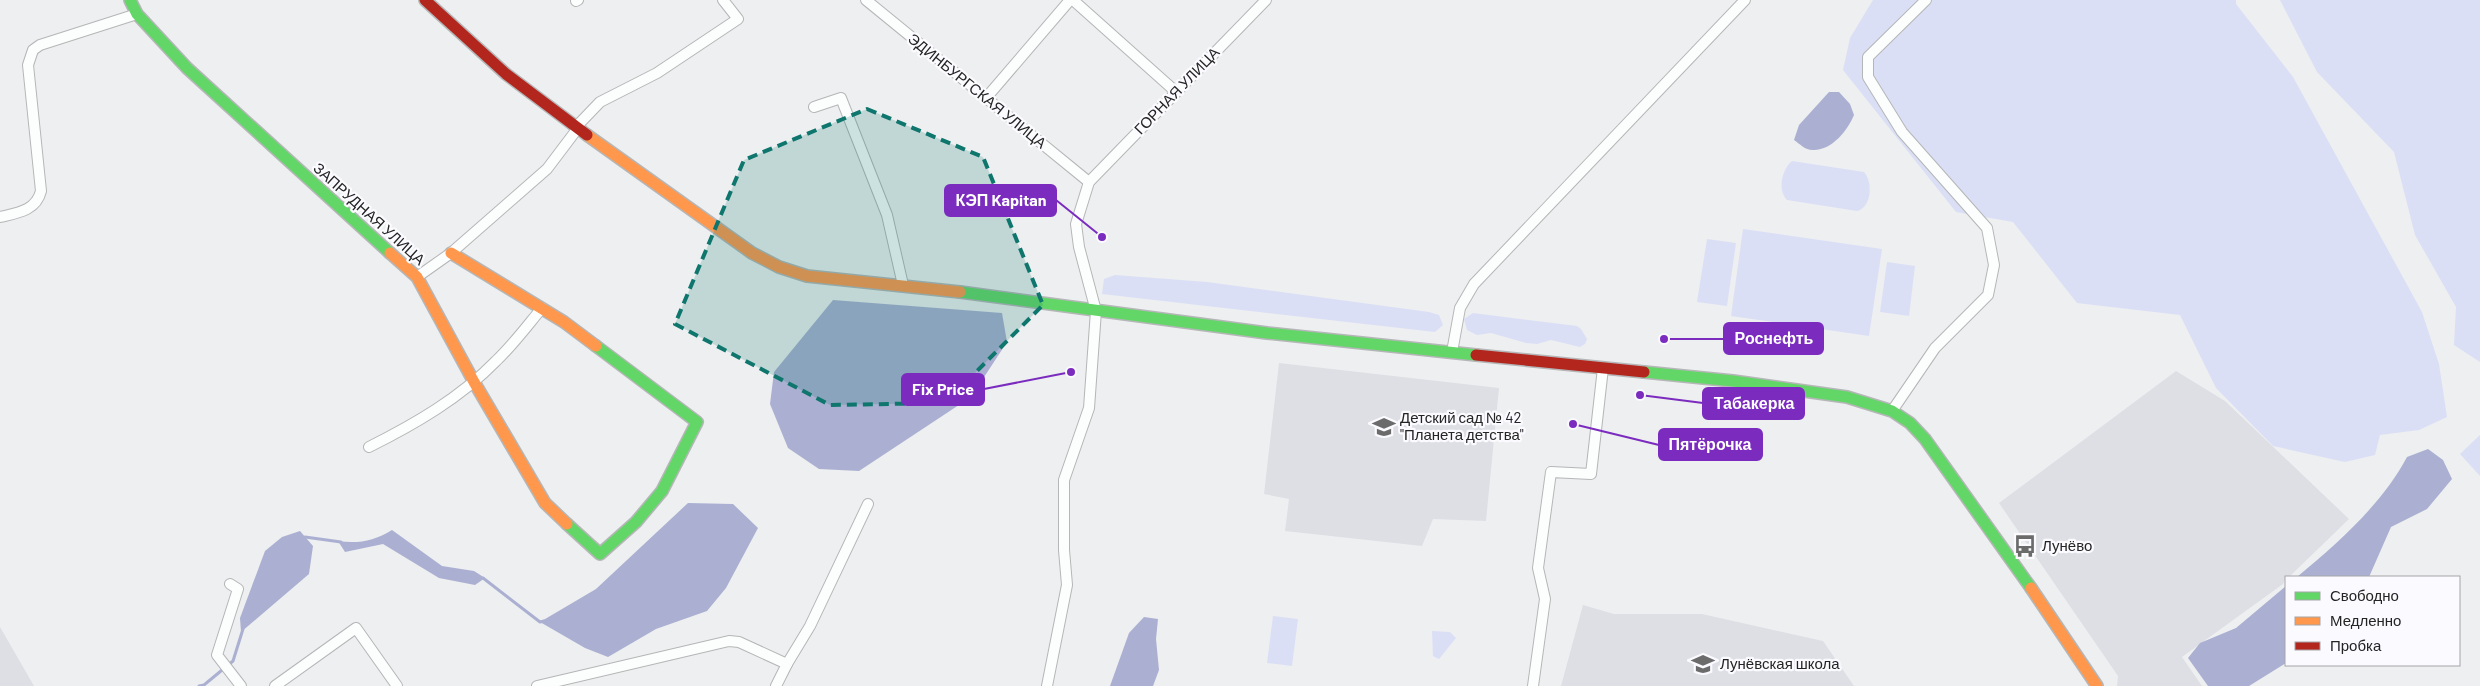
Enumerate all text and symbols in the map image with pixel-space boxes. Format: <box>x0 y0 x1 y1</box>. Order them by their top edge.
street label: ЭДИНБУРГСКАЯ УЛИЦА <box>905 29 1050 152</box>
street label: ГОРНАЯ УЛИЦА <box>1130 43 1222 138</box>
street label: ЗАПРУДНАЯ УЛИЦА <box>310 158 429 268</box>
callout: КЭП Kapitan <box>945 185 1056 216</box>
text: КЭП Kapitan <box>956 190 1046 209</box>
callout: Роснефть <box>1724 323 1823 354</box>
text: Роснефть <box>1735 328 1814 347</box>
callout: Fix Price <box>902 374 984 405</box>
text: Fix Price <box>912 379 974 398</box>
callout: Табакерка <box>1703 388 1804 419</box>
text: Табакерка <box>1714 393 1794 412</box>
place label: Детский сад № 42 "Планета детства" <box>1400 408 1524 443</box>
school or university icon: Детский сад № 42 "Планета детства" <box>1371 414 1397 440</box>
callout: Пятёрочка <box>1659 429 1762 460</box>
text: Пятёрочка <box>1669 434 1752 453</box>
bus stop icon: Лунёво <box>2012 533 2038 559</box>
place label: Лунёво <box>2042 536 2092 554</box>
legend <box>2285 576 2460 666</box>
text: Свободно <box>2330 586 2399 604</box>
text: Медленно <box>2330 611 2401 629</box>
text: Пробка <box>2330 636 2382 654</box>
school or university icon: Лунёвская школа <box>1690 651 1716 677</box>
place label: Лунёвская школа <box>1720 654 1840 672</box>

